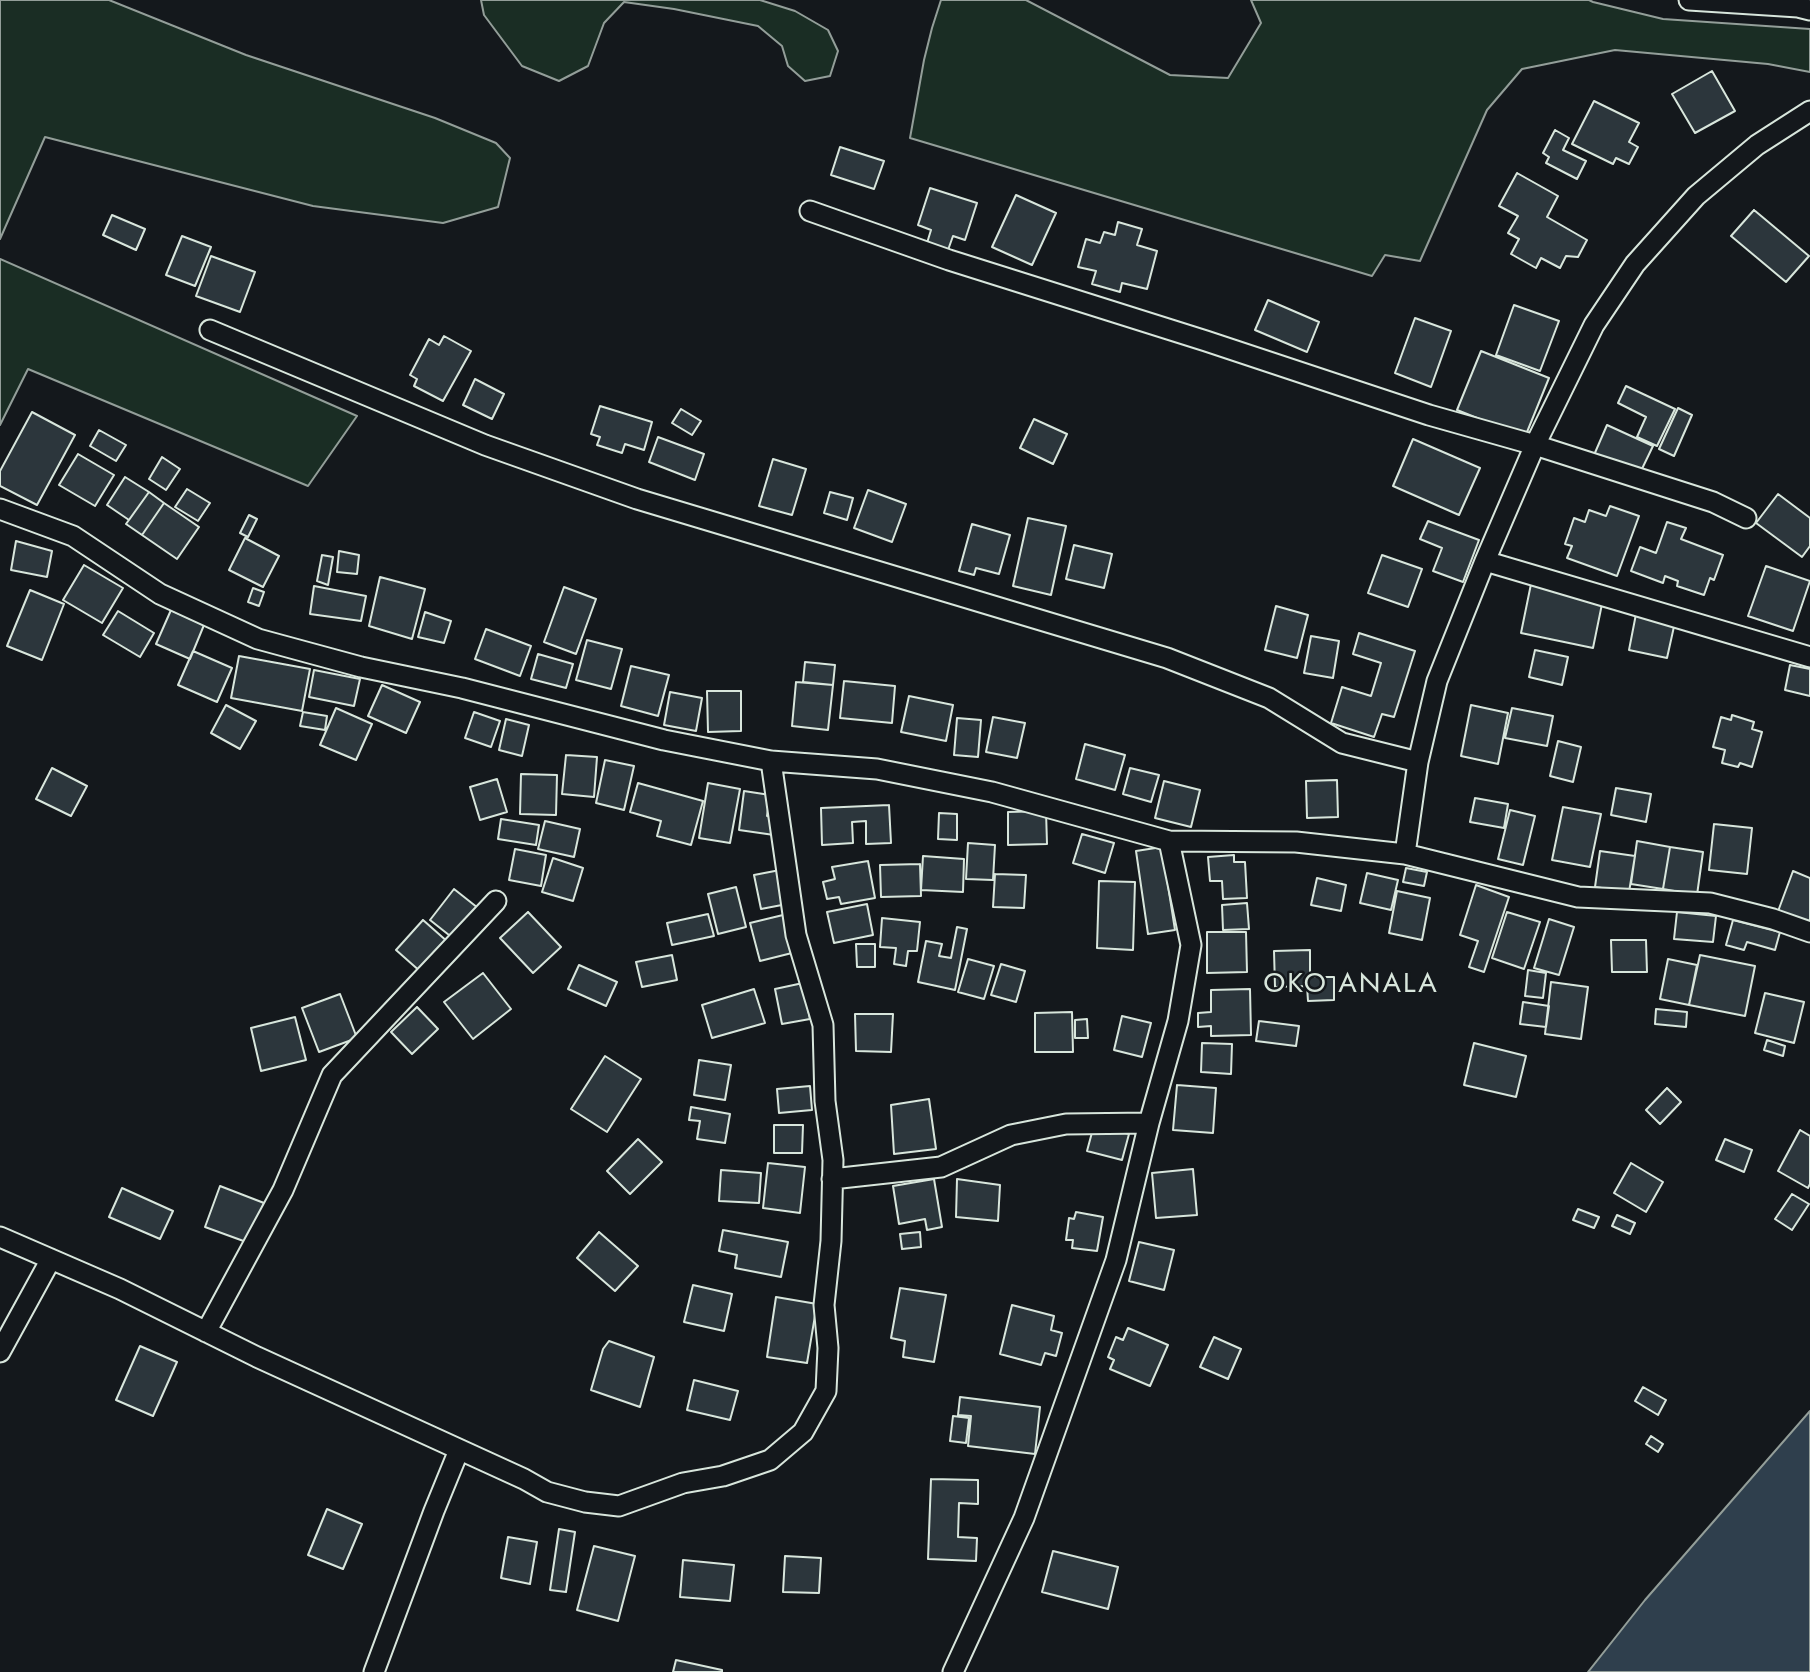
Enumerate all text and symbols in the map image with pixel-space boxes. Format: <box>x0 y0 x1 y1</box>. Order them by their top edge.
district label: OKO ANALA <box>1264 968 1438 1002</box>

